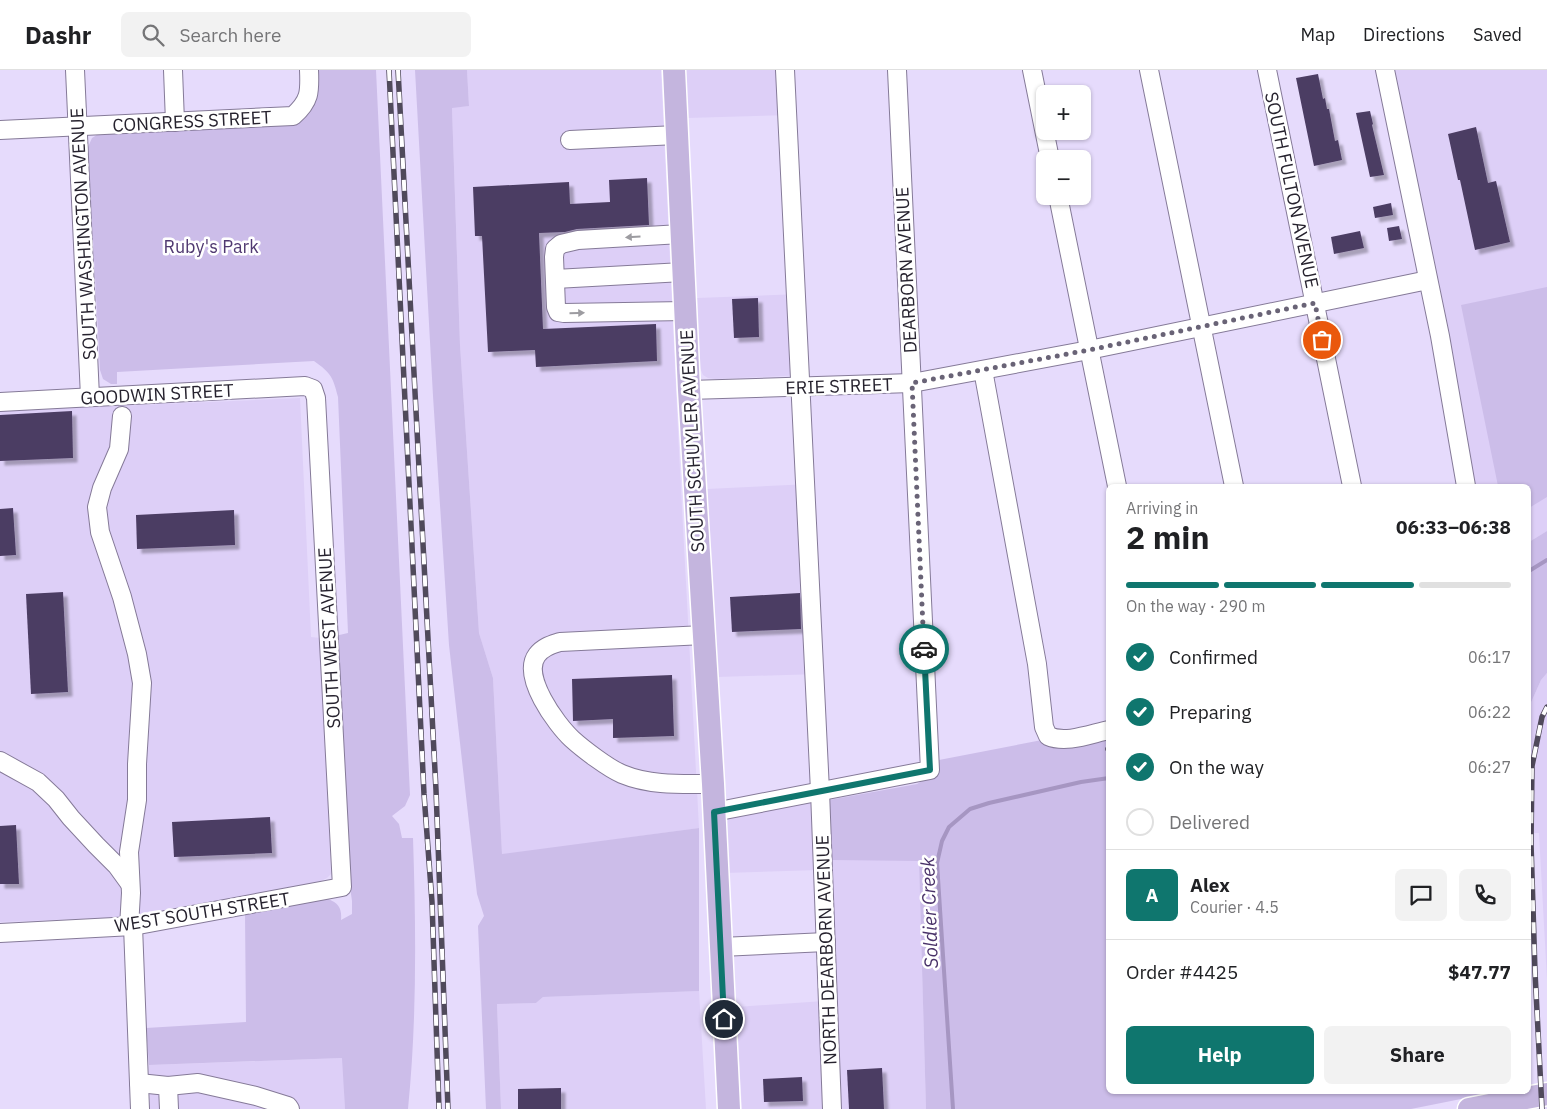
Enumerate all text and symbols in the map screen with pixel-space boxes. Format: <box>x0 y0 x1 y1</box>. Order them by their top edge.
search box <box>121 12 471 57</box>
text: Dashr <box>25 19 91 51</box>
icon: search <box>139 21 167 49</box>
text: Search here <box>179 23 281 47</box>
text: Map <box>1300 23 1335 46</box>
text: Directions <box>1363 23 1445 46</box>
text: Saved <box>1473 23 1522 46</box>
map controls <box>1036 85 1091 205</box>
button: + <box>1036 85 1091 140</box>
street label: SOUTH FULTON AVENUE <box>1260 90 1324 290</box>
street label: CONGRESS STREET <box>112 105 272 137</box>
street label: SOUTH WASHINGTON AVENUE <box>65 107 101 361</box>
button: − <box>1036 150 1091 205</box>
street label: DEARBORN AVENUE <box>890 186 922 354</box>
one-way arrow <box>625 233 641 241</box>
park label: Ruby's Park <box>163 235 259 258</box>
one-way arrow <box>569 309 585 317</box>
pin <box>1301 319 1343 361</box>
icon: bag <box>1308 326 1336 354</box>
street label: SOUTH SCHUYLER AVENUE <box>675 329 709 553</box>
street label: ERIE STREET <box>785 373 893 399</box>
street label: GOODWIN STREET <box>80 378 234 410</box>
text: Arriving in <box>1126 498 1198 518</box>
text: 06:33–06:38 <box>1396 515 1511 539</box>
text: 2 min <box>1126 516 1210 558</box>
street label: SOUTH WEST AVENUE <box>313 547 345 729</box>
text: On the way · 290 m <box>1126 596 1265 616</box>
courier <box>899 624 949 674</box>
icon: car <box>910 635 938 663</box>
icon: check <box>1126 643 1154 671</box>
text: Confirmed <box>1169 645 1258 669</box>
text: 06:17 <box>1468 647 1511 667</box>
icon: check <box>1126 698 1154 726</box>
text: Preparing <box>1169 700 1251 724</box>
text: 06:22 <box>1468 702 1511 722</box>
icon: check <box>1126 753 1154 781</box>
text: On the way <box>1169 755 1264 779</box>
text: 06:27 <box>1468 757 1511 777</box>
text: Delivered <box>1169 810 1250 834</box>
street label: NORTH DEARBORN AVENUE <box>810 835 842 1065</box>
water label: Soldier Creek <box>915 856 943 969</box>
button: chat <box>1395 869 1447 921</box>
button: phone <box>1459 869 1511 921</box>
text: Alex <box>1190 873 1230 897</box>
text: A <box>1145 883 1159 907</box>
street label: WEST SOUTH STREET <box>113 887 291 937</box>
text: Courier · 4.5 <box>1190 897 1279 917</box>
text: Order #4425 <box>1126 960 1238 984</box>
text: $47.77 <box>1448 960 1511 984</box>
pin <box>703 998 745 1040</box>
icon: home <box>710 1005 738 1033</box>
button: Help <box>1126 1026 1314 1084</box>
button: Share <box>1324 1026 1511 1084</box>

